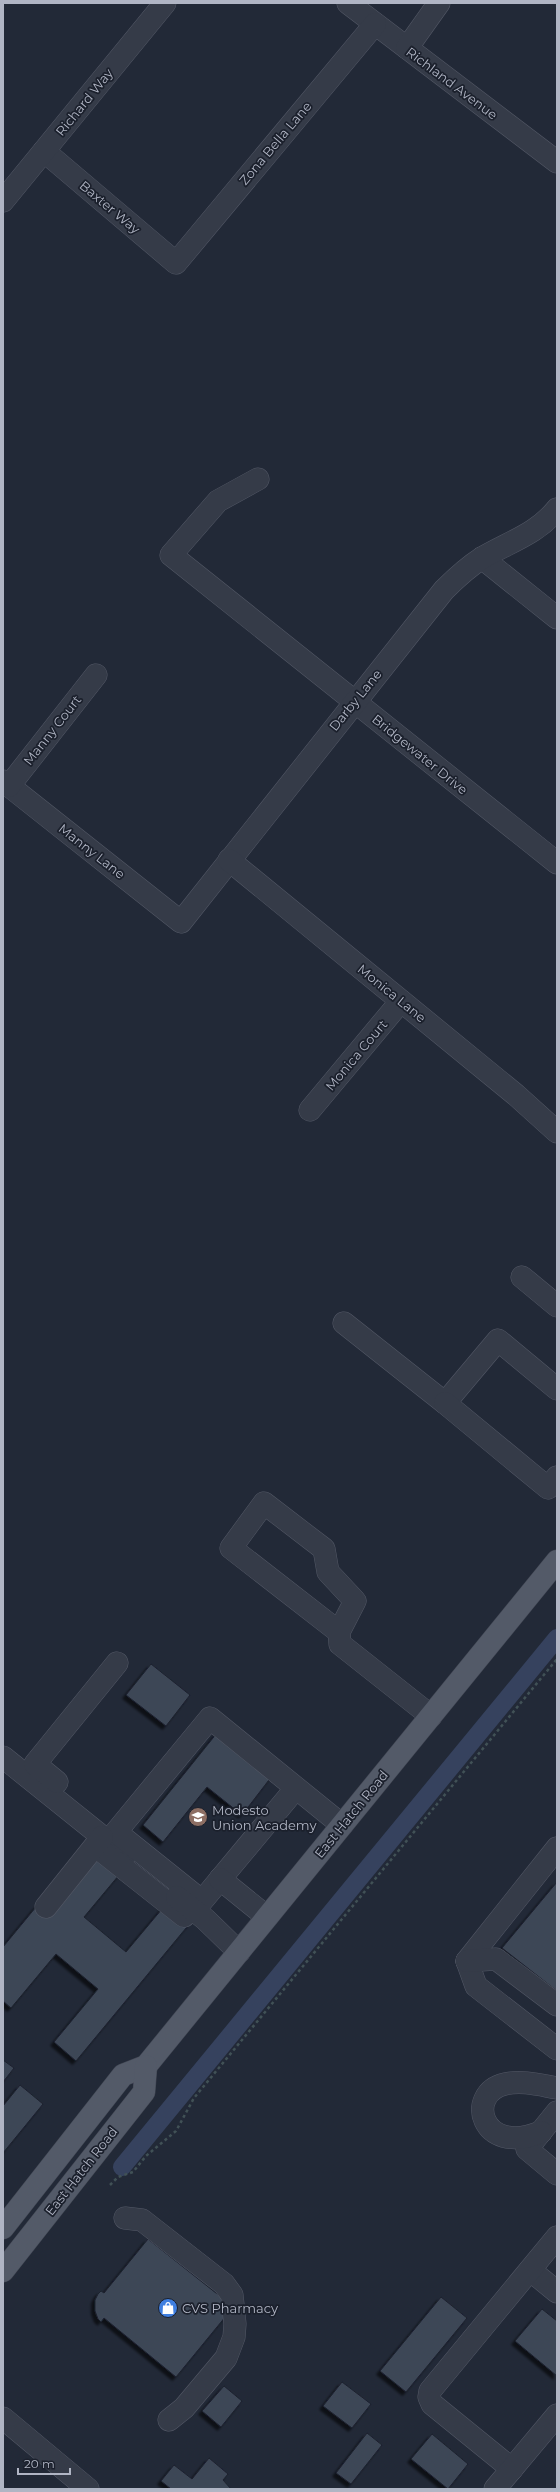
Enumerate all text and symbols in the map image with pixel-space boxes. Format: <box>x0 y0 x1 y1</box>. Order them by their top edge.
street label: Richland Avenue <box>403 43 501 123</box>
street label: Richard Way <box>52 64 117 139</box>
street label: Zona Bella Lane <box>235 98 315 188</box>
street label: Baxter Way <box>76 177 144 238</box>
street label: Darby Lane <box>325 666 385 734</box>
street label: Manny Court <box>20 692 84 768</box>
street label: Bridgewater Drive <box>369 711 471 798</box>
street label: Manny Lane <box>56 820 128 882</box>
street label: Monica Lane <box>355 961 429 1025</box>
street label: Monica Court <box>322 1016 390 1094</box>
street label: East Hatch Road <box>311 1767 391 1861</box>
place label: Modesto Union Academy <box>212 1802 317 1833</box>
school or university icon: Modesto Union Academy <box>187 1806 209 1828</box>
street label: East Hatch Road <box>41 2124 121 2218</box>
shop icon: CVS Pharmacy <box>157 2297 179 2319</box>
place label: CVS Pharmacy <box>182 2300 279 2316</box>
scale bar <box>18 2450 70 2476</box>
text: 20 m <box>24 2456 55 2471</box>

